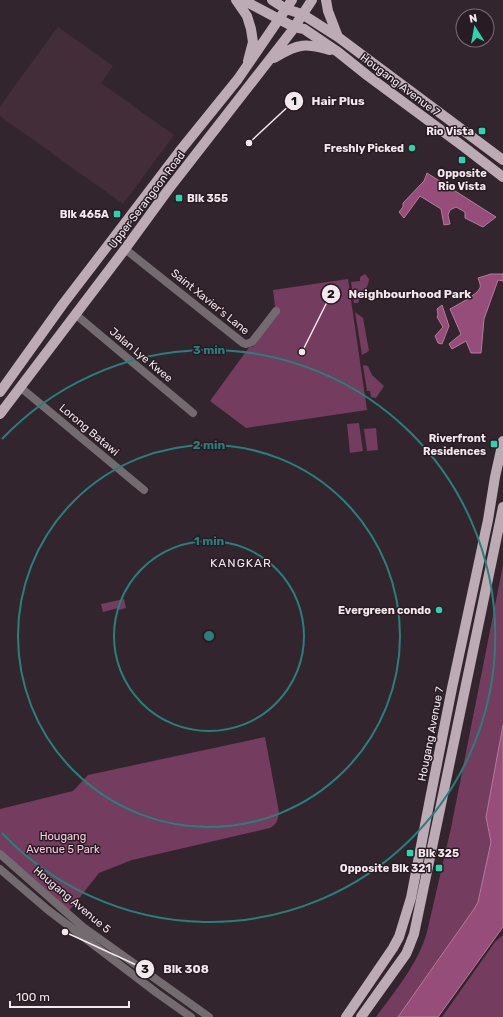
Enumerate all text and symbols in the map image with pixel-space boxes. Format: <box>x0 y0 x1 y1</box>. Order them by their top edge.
north arrow <box>455 8 495 48</box>
text: N <box>468 12 478 26</box>
street label: Hougang Avenue 7 <box>358 51 443 119</box>
callout: Hair Plus <box>284 89 373 113</box>
text: 1 <box>291 94 297 108</box>
text: Hair Plus <box>311 94 365 108</box>
place label: Rio Vista <box>426 125 474 138</box>
marker: Rio Vista <box>477 126 487 136</box>
place label: Freshly Picked <box>324 142 404 155</box>
marker: Freshly Picked <box>407 143 417 153</box>
street label: Upper Serangoon Road <box>106 149 188 251</box>
marker: Opposite Rio Vista <box>457 155 467 165</box>
place label: Opposite Rio Vista <box>437 167 487 193</box>
place label: Blk 355 <box>187 192 228 205</box>
marker: Blk 355 <box>174 193 184 203</box>
place label: Blk 465A <box>60 208 109 221</box>
marker: Blk 465A <box>112 209 122 219</box>
street label: Saint Xavier's Lane <box>168 267 252 337</box>
callout: Neighbourhood Park <box>321 282 480 306</box>
text: 2 <box>327 287 335 301</box>
text: Neighbourhood Park <box>349 287 471 301</box>
street label: Jalan Lye Kwee <box>107 325 175 385</box>
text: 3 min <box>193 343 226 357</box>
street label: Lorong Batawi <box>57 401 121 459</box>
place label: Riverfront Residences <box>423 432 486 458</box>
text: 2 min <box>193 438 226 452</box>
marker: Riverfront Residences <box>489 439 499 449</box>
text: 1 min <box>194 534 225 548</box>
district label: KANGKAR <box>210 556 272 570</box>
place label: Evergreen condo <box>338 604 431 617</box>
marker: Evergreen condo <box>434 605 444 615</box>
centre of rings <box>202 629 216 643</box>
street label: Hougang Avenue 7 <box>415 685 447 782</box>
park label: Hougang Avenue 5 Park <box>26 830 100 856</box>
place label: Blk 325 <box>418 847 459 860</box>
marker: Blk 325 <box>405 848 415 858</box>
place label: Opposite Blk 321 <box>340 862 431 875</box>
marker: Opposite Blk 321 <box>434 863 444 873</box>
street label: Hougang Avenue 5 <box>31 864 114 936</box>
callout: Blk 308 <box>135 957 217 981</box>
text: 3 <box>141 962 149 976</box>
text: Blk 308 <box>163 962 209 976</box>
scale bar <box>10 983 129 1009</box>
text: 100 m <box>16 990 50 1004</box>

